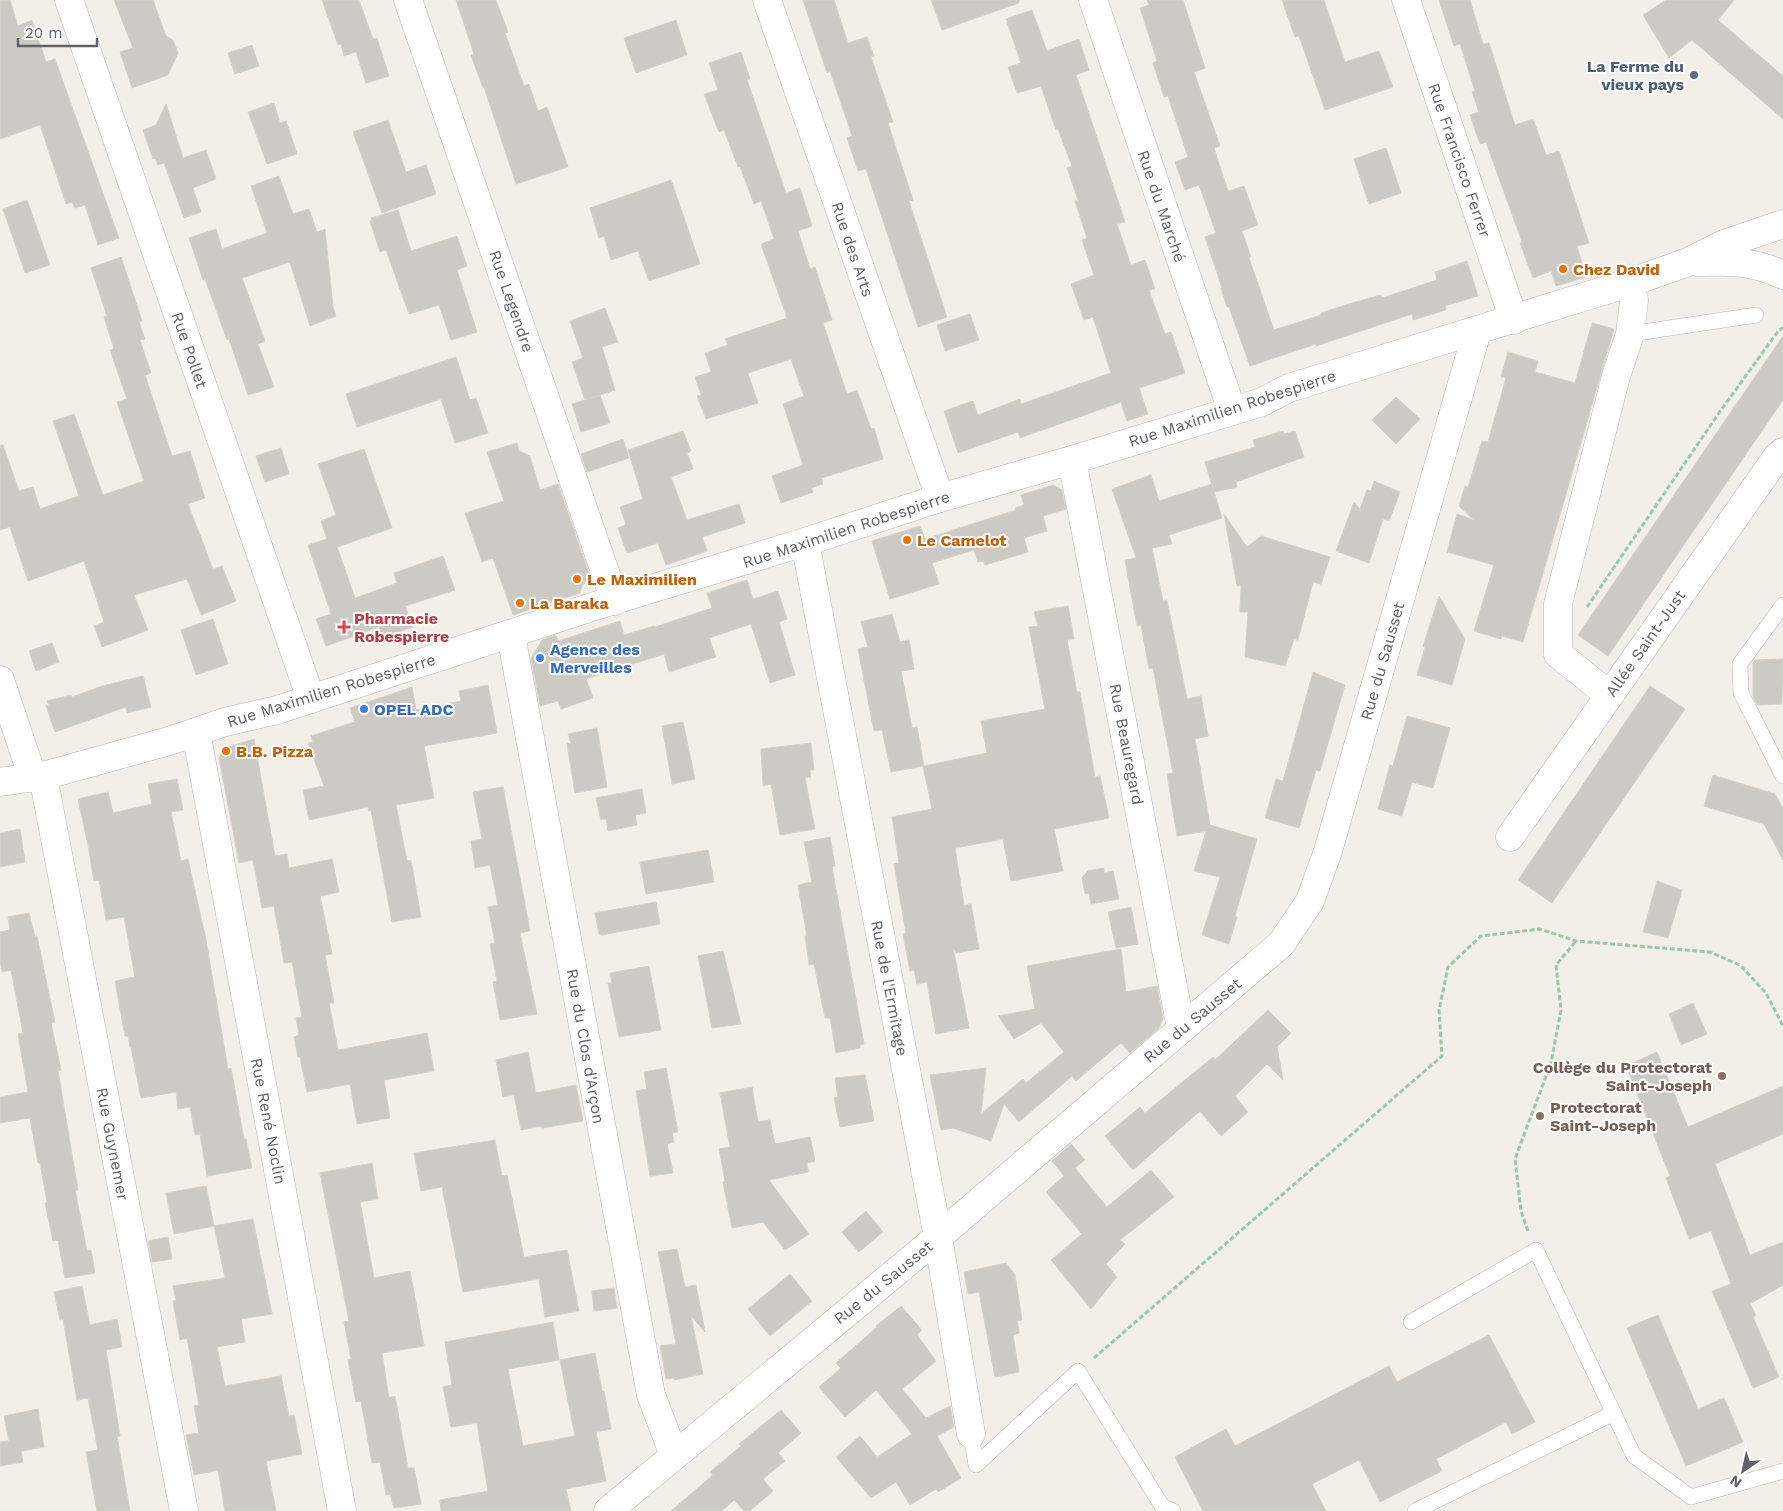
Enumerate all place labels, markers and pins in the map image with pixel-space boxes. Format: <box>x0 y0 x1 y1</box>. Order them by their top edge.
place label: La Ferme du vieux pays <box>1587 57 1684 94</box>
marker: La Ferme du vieux pays <box>1688 69 1700 81</box>
place label: Chez David <box>1573 260 1660 279</box>
marker: Chez David <box>1557 263 1569 275</box>
place label: Le Camelot <box>917 531 1007 550</box>
marker: Le Camelot <box>901 534 913 546</box>
place label: Le Maximilien <box>587 570 697 589</box>
marker: Le Maximilien <box>571 573 583 585</box>
place label: La Baraka <box>530 594 609 613</box>
marker: La Baraka <box>514 597 526 609</box>
place label: Pharmacie Robespierre <box>354 609 449 646</box>
marker: Pharmacie Robespierre <box>338 621 350 633</box>
place label: Agence des Merveilles <box>550 640 640 677</box>
marker: Agence des Merveilles <box>534 652 546 664</box>
place label: OPEL ADC <box>374 700 453 719</box>
marker: OPEL ADC <box>358 703 370 715</box>
place label: B.B. Pizza <box>236 742 314 761</box>
marker: B.B. Pizza <box>220 745 232 757</box>
place label: Collège du Protectorat Saint-Joseph <box>1533 1058 1712 1095</box>
marker: Collège du Protectorat Saint-Joseph <box>1716 1070 1728 1082</box>
place label: Protectorat Saint-Joseph <box>1550 1098 1656 1135</box>
marker: Protectorat Saint-Joseph <box>1534 1110 1546 1122</box>

